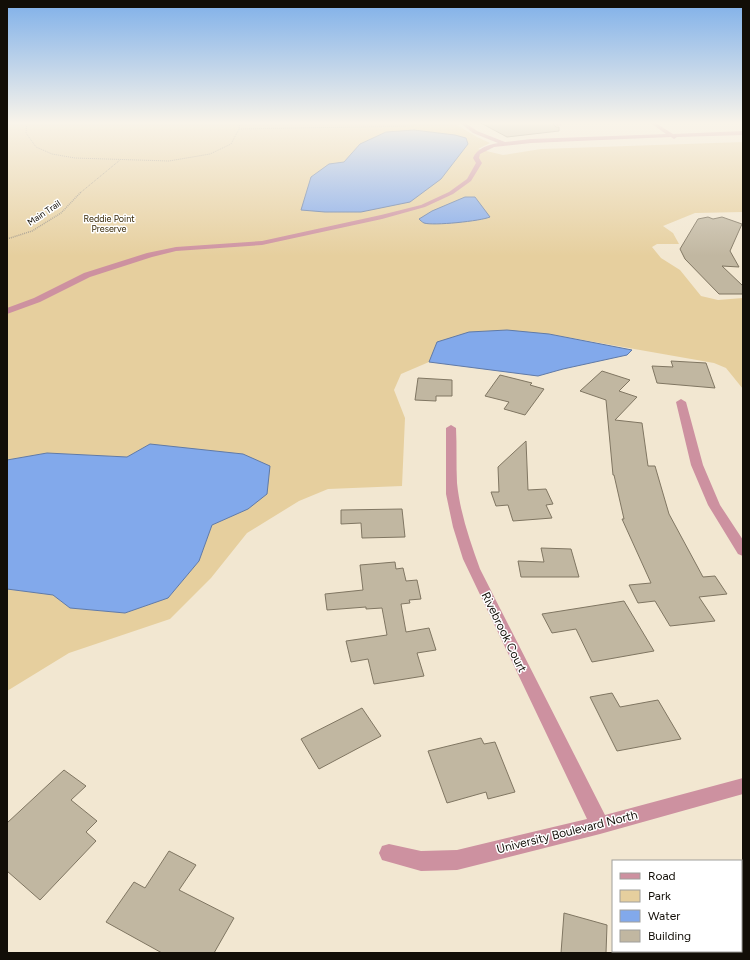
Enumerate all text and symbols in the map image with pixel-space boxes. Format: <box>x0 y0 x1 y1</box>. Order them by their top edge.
street label: Main Trail <box>25 197 62 228</box>
park label: Reddie Point Preserve <box>83 213 135 234</box>
street label: Rivebrook Court <box>478 590 530 675</box>
street label: University Boulevard North <box>495 808 639 856</box>
legend <box>612 860 742 952</box>
text: Road <box>648 869 676 883</box>
text: Park <box>648 889 671 903</box>
text: Water <box>648 909 680 923</box>
text: Building <box>648 929 691 943</box>

